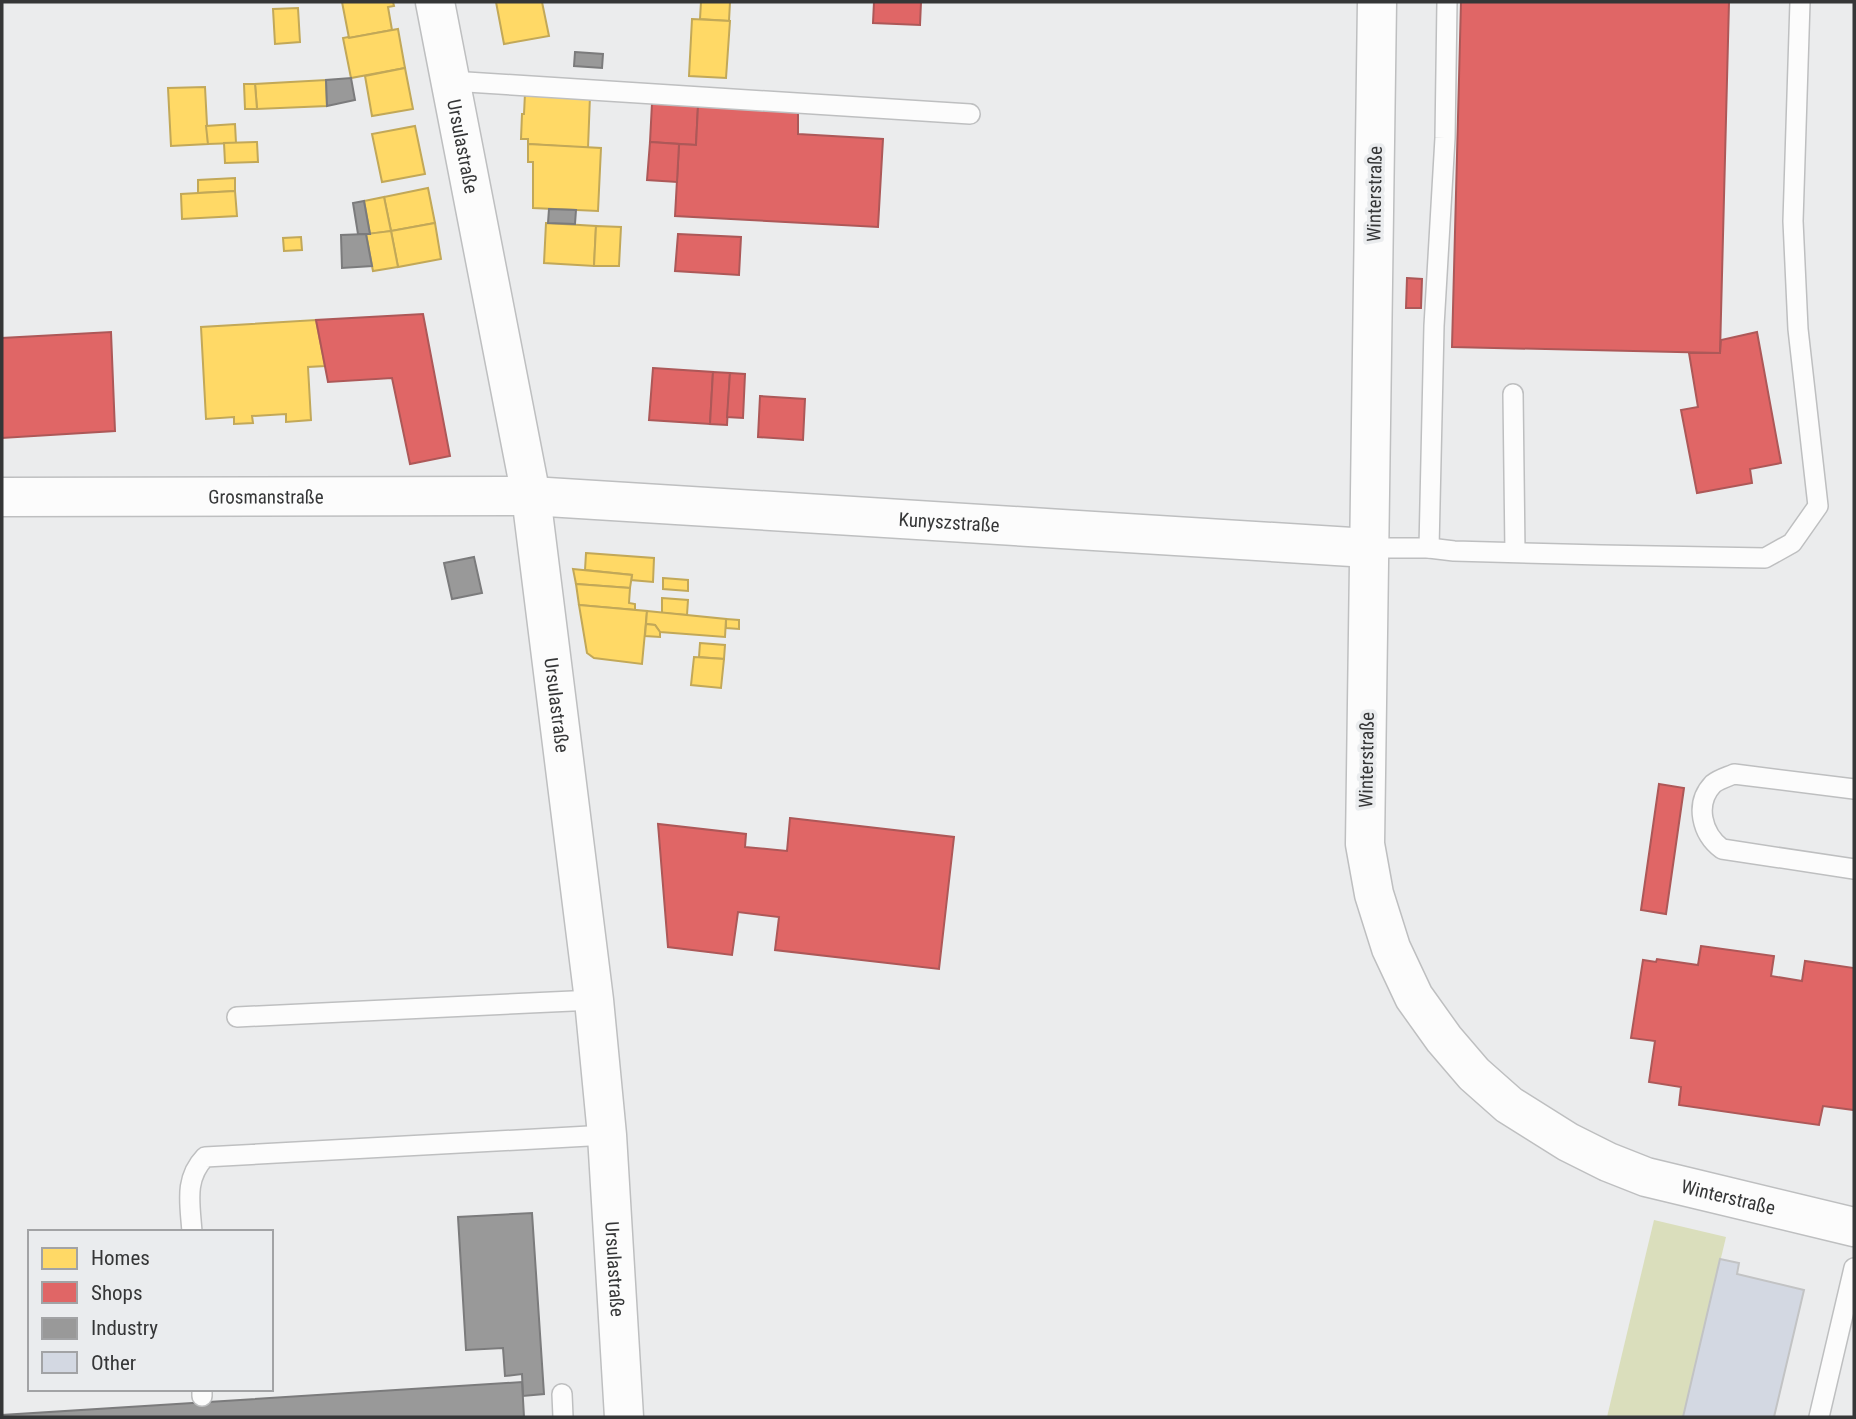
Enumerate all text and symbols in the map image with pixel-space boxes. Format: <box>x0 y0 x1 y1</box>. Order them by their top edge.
street label: Ursulastraße <box>442 97 483 196</box>
street label: Winterstraße <box>1362 146 1387 242</box>
street label: Grosmanstraße <box>208 485 324 509</box>
street label: Kunyszstraße <box>898 508 1000 537</box>
street label: Ursulastraße <box>539 656 574 754</box>
street label: Winterstraße <box>1354 712 1379 808</box>
street label: Winterstraße <box>1679 1175 1778 1220</box>
street label: Ursulastraße <box>600 1221 629 1317</box>
legend <box>28 1230 273 1391</box>
text: Homes <box>91 1246 150 1270</box>
text: Shops <box>91 1281 143 1305</box>
text: Industry <box>91 1316 158 1340</box>
text: Other <box>91 1351 136 1375</box>

